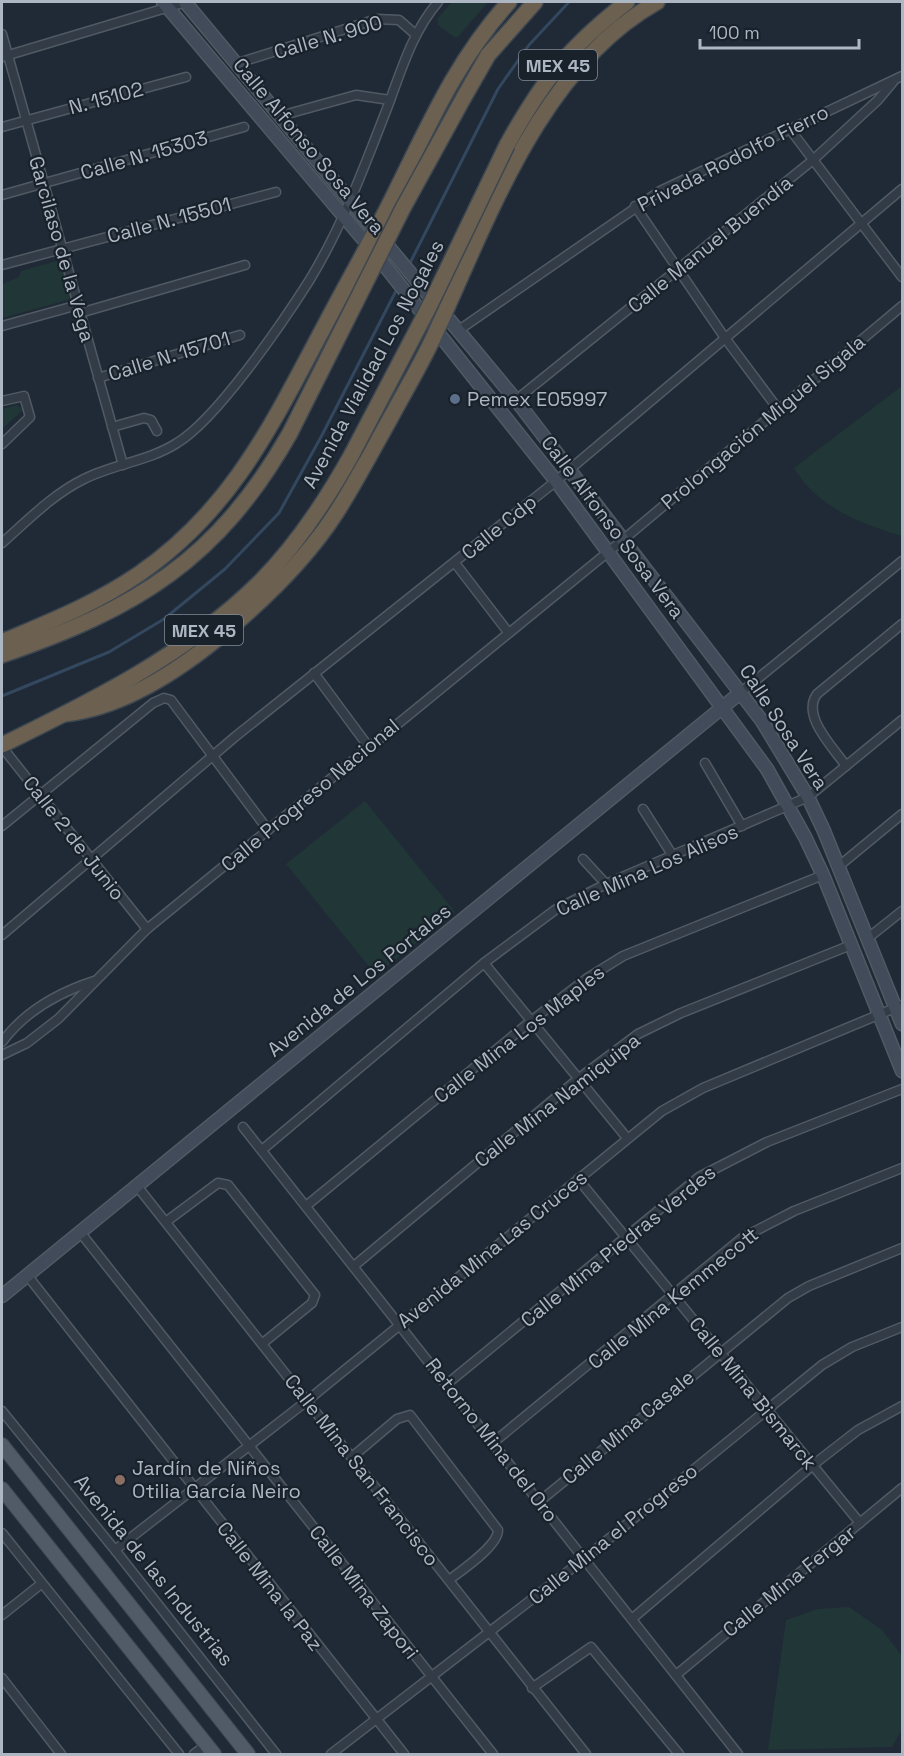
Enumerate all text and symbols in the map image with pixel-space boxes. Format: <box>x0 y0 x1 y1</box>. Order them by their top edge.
street label: Calle N. 900 <box>271 9 385 65</box>
scale bar <box>700 12 859 50</box>
text: 100 m <box>709 21 760 44</box>
road number: MEX 45 <box>519 50 597 80</box>
street label: Calle Alfonso Sosa Vera <box>227 52 391 240</box>
street label: N. 15102 <box>66 76 146 120</box>
street label: Privada Rodolfo Fierro <box>633 98 833 218</box>
street label: Calle N. 15303 <box>77 124 211 186</box>
street label: Garcilaso de la Vega <box>23 153 101 345</box>
street label: Calle Manuel Buendía <box>622 169 798 319</box>
street label: Calle N. 15501 <box>104 191 234 249</box>
street label: Avenida Vialidad Los Nogales <box>296 235 450 493</box>
street label: Calle N. 15701 <box>105 325 233 387</box>
street label: Prolongación Miguel Sigala <box>656 329 870 515</box>
place label: Pemex E05997 <box>467 386 607 412</box>
marker: Pemex E05997 <box>448 392 462 406</box>
street label: Calle Alfonso Sosa Vera <box>536 430 690 624</box>
street label: Calle Cdp <box>456 489 542 565</box>
road number: MEX 45 <box>165 615 243 645</box>
street label: Calle Sosa Vera <box>734 659 834 795</box>
street label: Calle Progreso Nacional <box>215 713 405 877</box>
street label: Calle 2 de Junio <box>17 770 131 906</box>
street label: Calle Mina Los Alisos <box>552 818 742 922</box>
street label: Avenida de Los Portales <box>262 898 456 1062</box>
street label: Calle Mina Los Maples <box>428 959 610 1109</box>
street label: Calle Mina Namiquipa <box>469 1027 645 1173</box>
street label: Calle Mina Piedras Verdes <box>515 1159 721 1333</box>
street label: Avenida Mina Las Cruces <box>392 1164 592 1334</box>
street label: Calle Mina Kemmecott <box>582 1221 764 1375</box>
street label: Calle Mina Bismarck <box>683 1311 823 1475</box>
street label: Retorno Mina del Oro <box>420 1353 564 1527</box>
street label: Calle Mina Casale <box>556 1364 700 1490</box>
street label: Calle Mina San Francisco <box>279 1369 445 1571</box>
place label: Jardín de Niños Otilia García Neiro <box>132 1455 301 1504</box>
street label: Calle Mina el Progreso <box>523 1458 703 1610</box>
street label: Avenida de las Industrias <box>69 1469 239 1671</box>
marker: Jardín de Niños Otilia García Neiro <box>113 1473 127 1487</box>
street label: Calle Mina la Paz <box>211 1516 329 1656</box>
street label: Calle Mina Fergar <box>717 1519 861 1643</box>
street label: Calle Mina Zapori <box>304 1520 424 1664</box>

